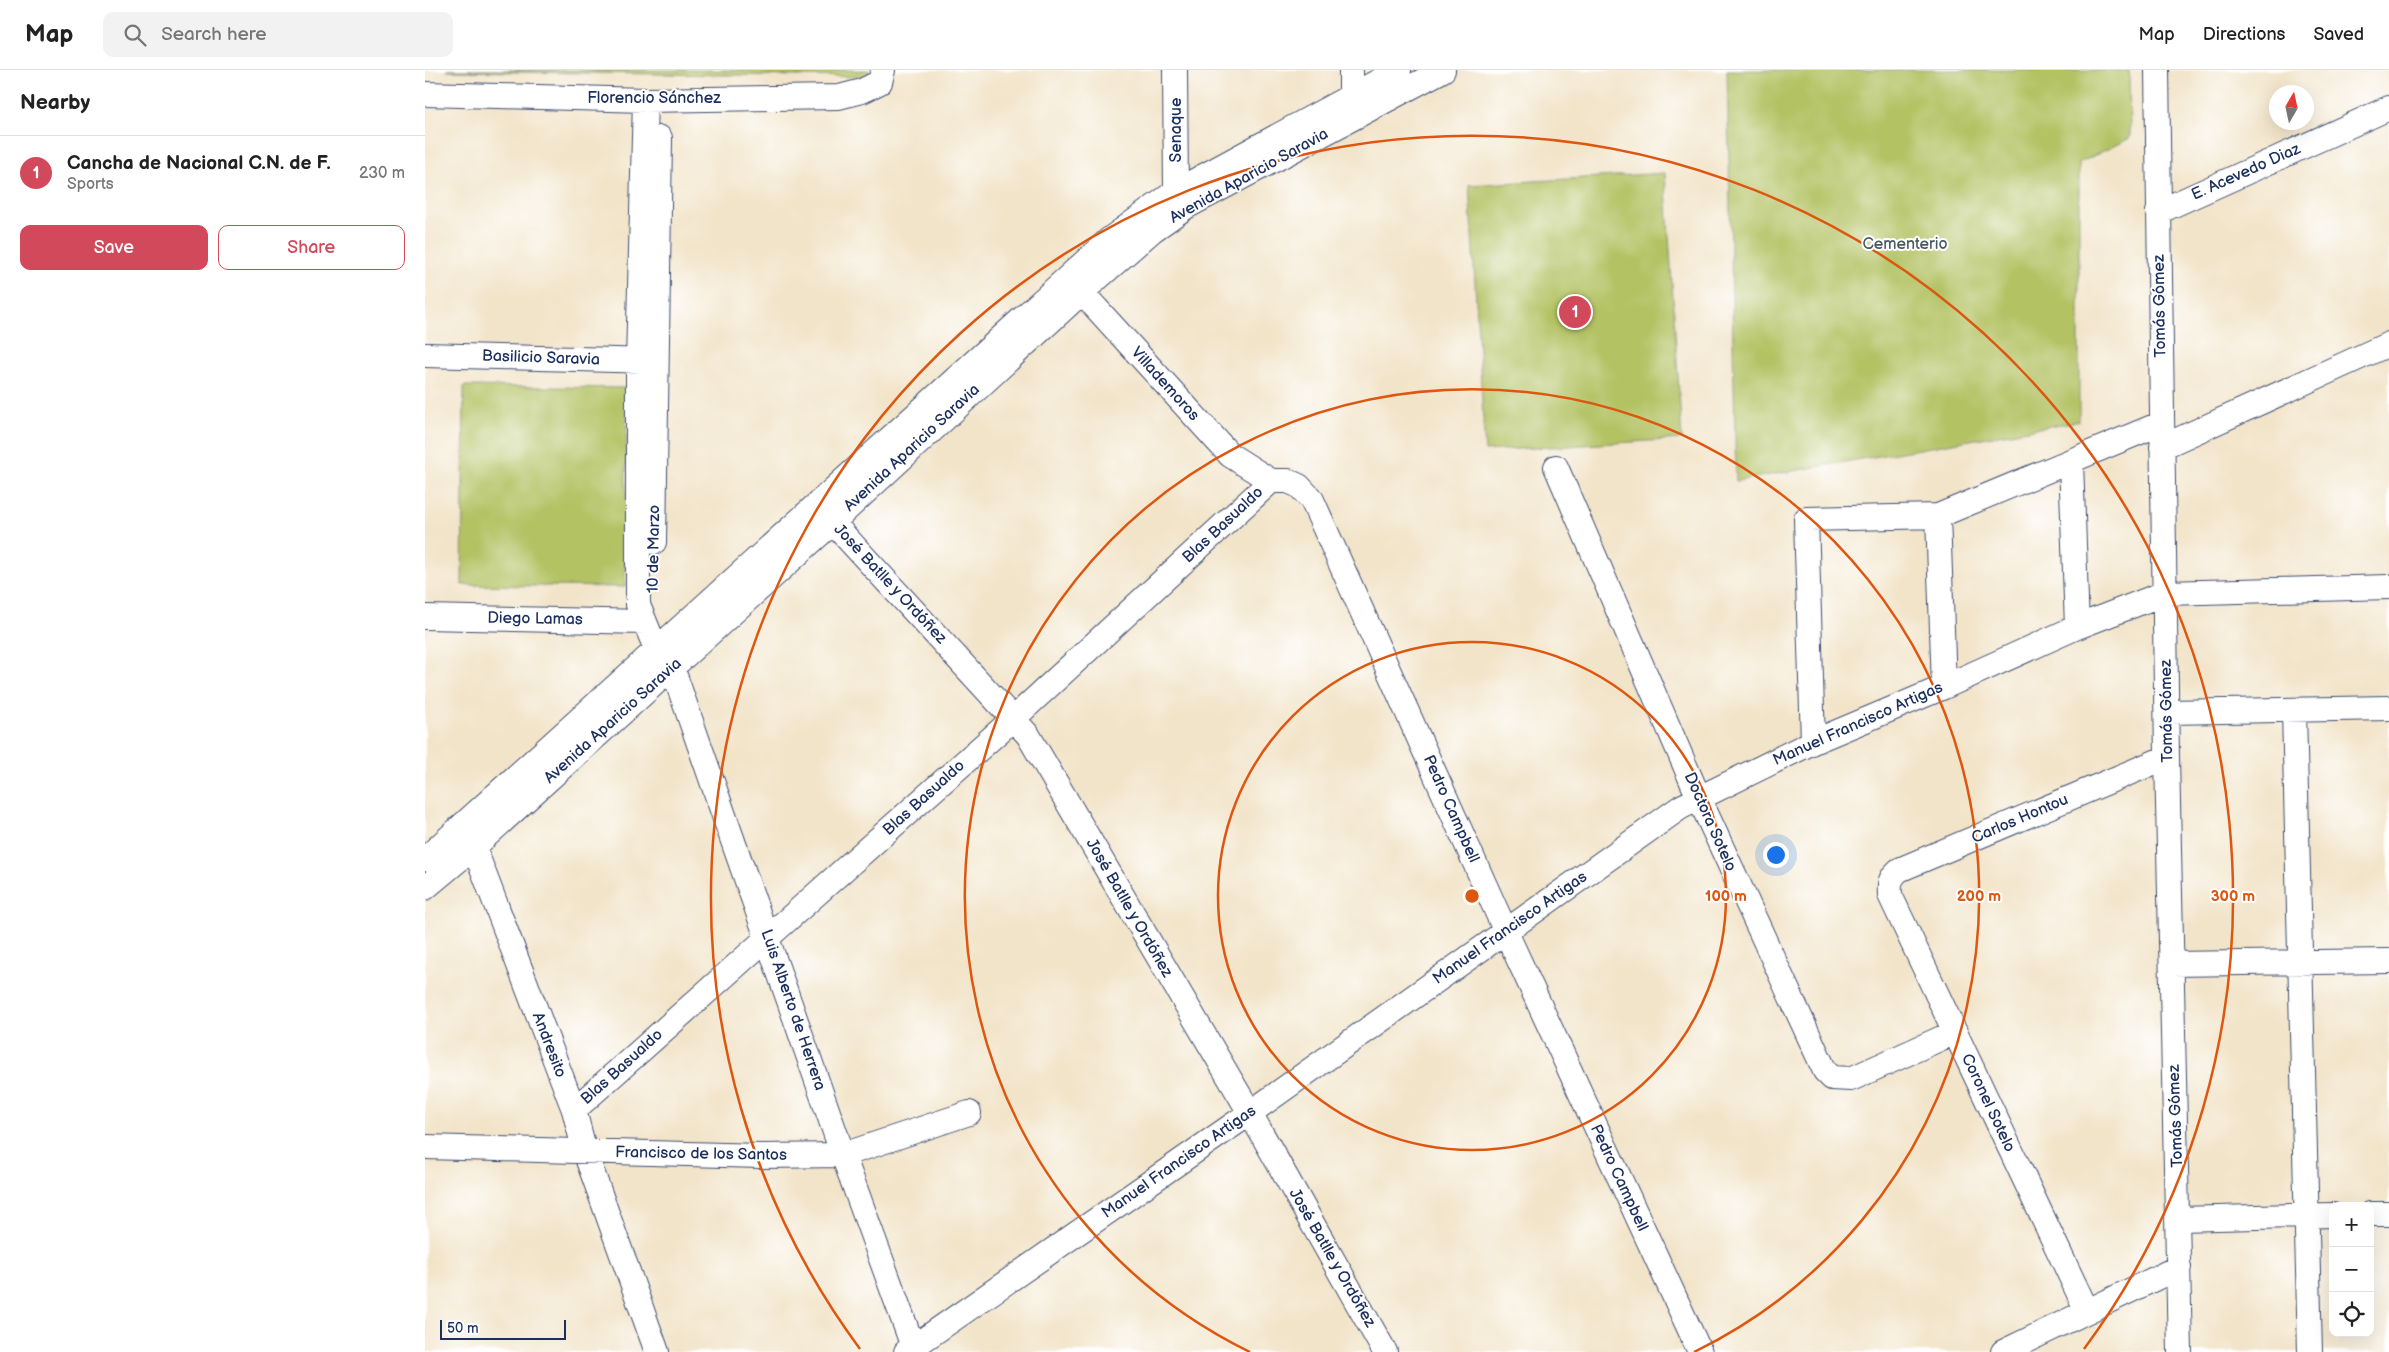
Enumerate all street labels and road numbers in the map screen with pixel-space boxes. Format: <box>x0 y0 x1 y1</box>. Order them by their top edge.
street label: Florencio Sánchez <box>587 89 721 108</box>
street label: Senaque <box>1167 97 1186 163</box>
street label: Avenida Aparicio Saravia <box>1166 124 1332 228</box>
street label: E. Acevedo Diaz <box>2189 139 2304 204</box>
street label: Tomás Gómez <box>2150 254 2170 358</box>
street label: Villademoros <box>1127 343 1203 425</box>
street label: Basilicio Saravia <box>482 346 600 370</box>
street label: Avenida Aparicio Saravia <box>840 380 984 516</box>
street label: Blas Basualdo <box>1179 483 1267 567</box>
street label: 10 de Marzo <box>644 505 664 593</box>
street label: José Batlle y Ordóñez <box>830 520 951 648</box>
street label: Diego Lamas <box>487 609 583 629</box>
street label: Avenida Aparicio Saravia <box>540 654 686 788</box>
street label: Tomás Gómez <box>2157 659 2177 763</box>
street label: Manuel Francisco Artigas <box>1770 678 1946 770</box>
street label: Pedro Campbell <box>1419 752 1483 866</box>
street label: Blas Basualdo <box>879 756 969 840</box>
street label: Doctora Sotelo <box>1680 770 1740 874</box>
street label: Carlos Hontou <box>1969 790 2071 848</box>
street label: José Batlle y Ordóñez <box>1082 835 1177 981</box>
street label: Manuel Francisco Artigas <box>1429 867 1591 989</box>
street label: Luis Alberto de Herrera <box>756 927 830 1093</box>
street label: Andresito <box>528 1010 570 1080</box>
street label: Blas Basualdo <box>577 1025 667 1109</box>
street label: Coronel Sotelo <box>1957 1051 2019 1155</box>
street label: Tomás Gómez <box>2165 1064 2187 1168</box>
street label: Manuel Francisco Artigas <box>1098 1101 1260 1223</box>
street label: Pedro Campbell <box>1586 1122 1652 1234</box>
street label: Francisco de los Santos <box>615 1143 787 1165</box>
street label: José Batlle y Ordóñez <box>1285 1185 1380 1331</box>

